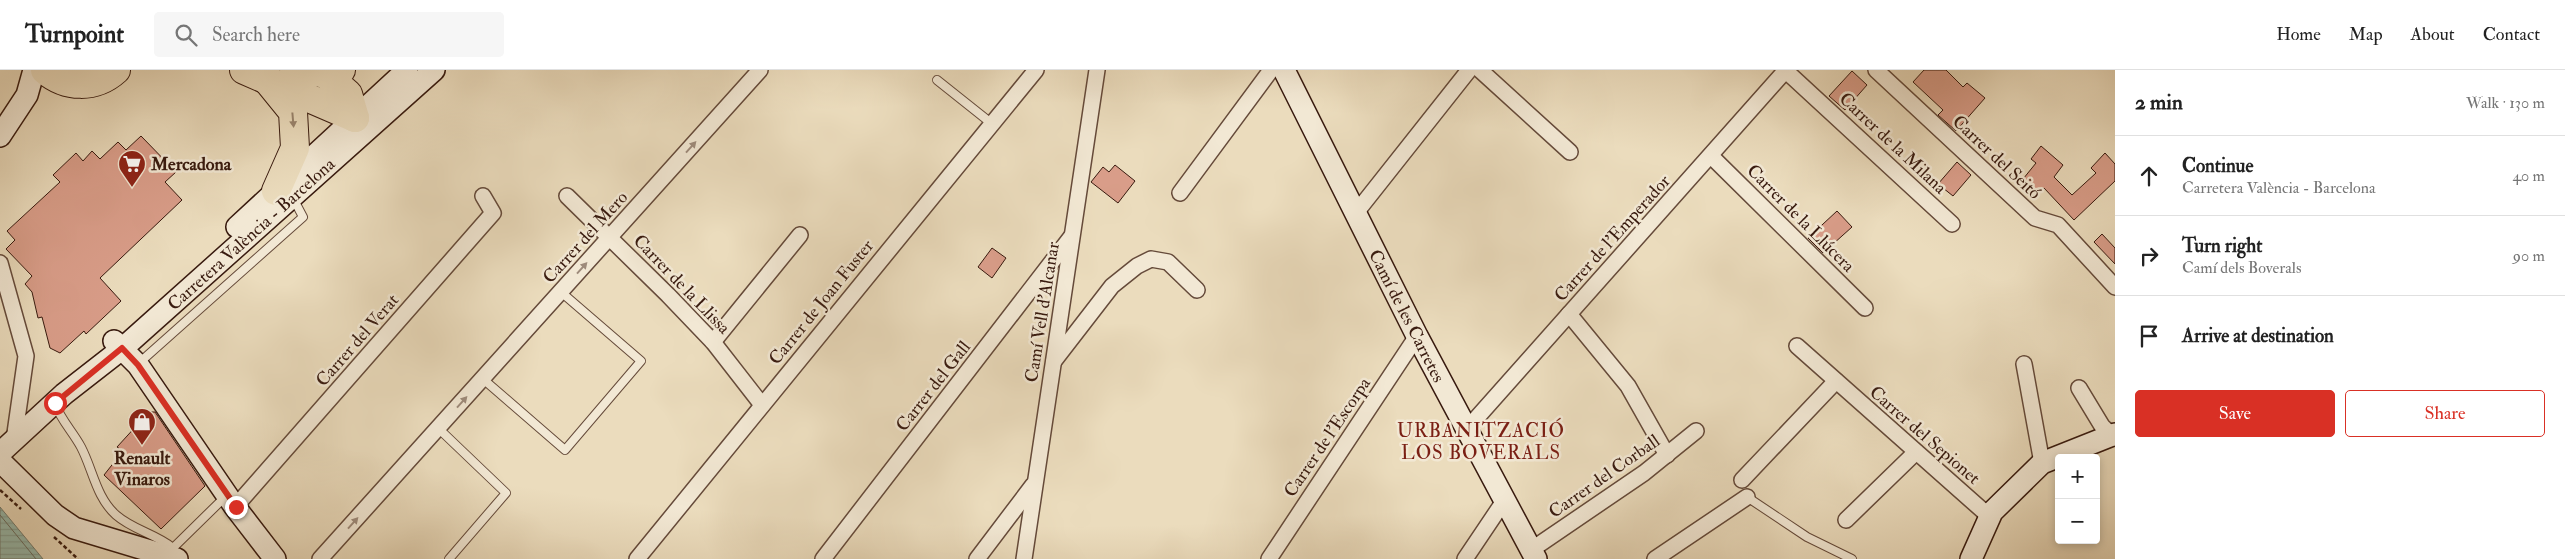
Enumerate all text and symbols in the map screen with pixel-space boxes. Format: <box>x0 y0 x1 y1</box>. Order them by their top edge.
search box <box>154 12 504 57</box>
text: Turnpoint <box>25 19 124 50</box>
icon: search <box>172 21 200 49</box>
text: Search here <box>212 23 300 47</box>
text: Home <box>2276 23 2321 46</box>
text: Map <box>2349 23 2383 46</box>
text: About <box>2411 23 2455 46</box>
text: Contact <box>2483 23 2540 46</box>
street label: Carrer de la Milana <box>1834 88 1952 199</box>
text: 2 min <box>2135 89 2183 116</box>
text: Walk · 130 m <box>2466 93 2545 113</box>
street label: Carrer del Seitó <box>1947 110 2046 205</box>
one-way arrow <box>289 112 297 128</box>
one-way arrow <box>685 142 697 154</box>
supermarket icon: Mercadona <box>117 149 147 188</box>
place label: Mercadona <box>150 153 232 176</box>
street label: Carretera València - Barcelona <box>163 153 340 316</box>
text: Continue <box>2182 154 2253 178</box>
street label: Carrer de la Llúcera <box>1742 159 1860 278</box>
icon: ahead <box>2135 162 2163 190</box>
text: 40 m <box>2512 166 2545 186</box>
street label: Carrer de l'Emperador <box>1549 170 1676 307</box>
text: Carretera València - Barcelona <box>2182 178 2376 198</box>
street label: Carrer del Mero <box>538 186 633 288</box>
street label: Carrer de la Llissa <box>628 230 735 340</box>
text: Turn right <box>2182 234 2262 258</box>
street label: Carrer de Joan Fuster <box>764 235 879 370</box>
street label: Camí Vell d'Alcanar <box>1020 240 1065 384</box>
icon: right <box>2135 242 2163 270</box>
street label: Camí de les Carretes <box>1363 246 1450 387</box>
text: 90 m <box>2513 246 2545 266</box>
text: Camí dels Boverals <box>2182 258 2301 278</box>
one-way arrow <box>576 263 588 275</box>
street label: Carrer del Verat <box>311 289 404 391</box>
icon: arrive <box>2135 322 2163 350</box>
text: Arrive at destination <box>2182 324 2334 348</box>
street label: Carrer del Gall <box>891 336 976 436</box>
street label: Carrer de l'Escorpa <box>1279 373 1376 502</box>
street label: Carrer del Sepionet <box>1865 381 1985 490</box>
button: Save <box>2135 390 2335 437</box>
button: Share <box>2345 390 2545 437</box>
route start <box>44 392 67 415</box>
one-way arrow <box>456 397 468 409</box>
shop icon: Renault Vinaros <box>127 407 157 446</box>
district label: URBANITZACIÓ LOS BOVERALS <box>1397 417 1565 465</box>
street label: Carrer del Corball <box>1544 429 1665 523</box>
place label: Renault Vinaros <box>113 447 170 491</box>
map controls <box>2055 454 2100 544</box>
button: + <box>2055 454 2100 499</box>
route end <box>225 496 248 519</box>
button: − <box>2055 499 2100 544</box>
one-way arrow <box>347 517 359 529</box>

